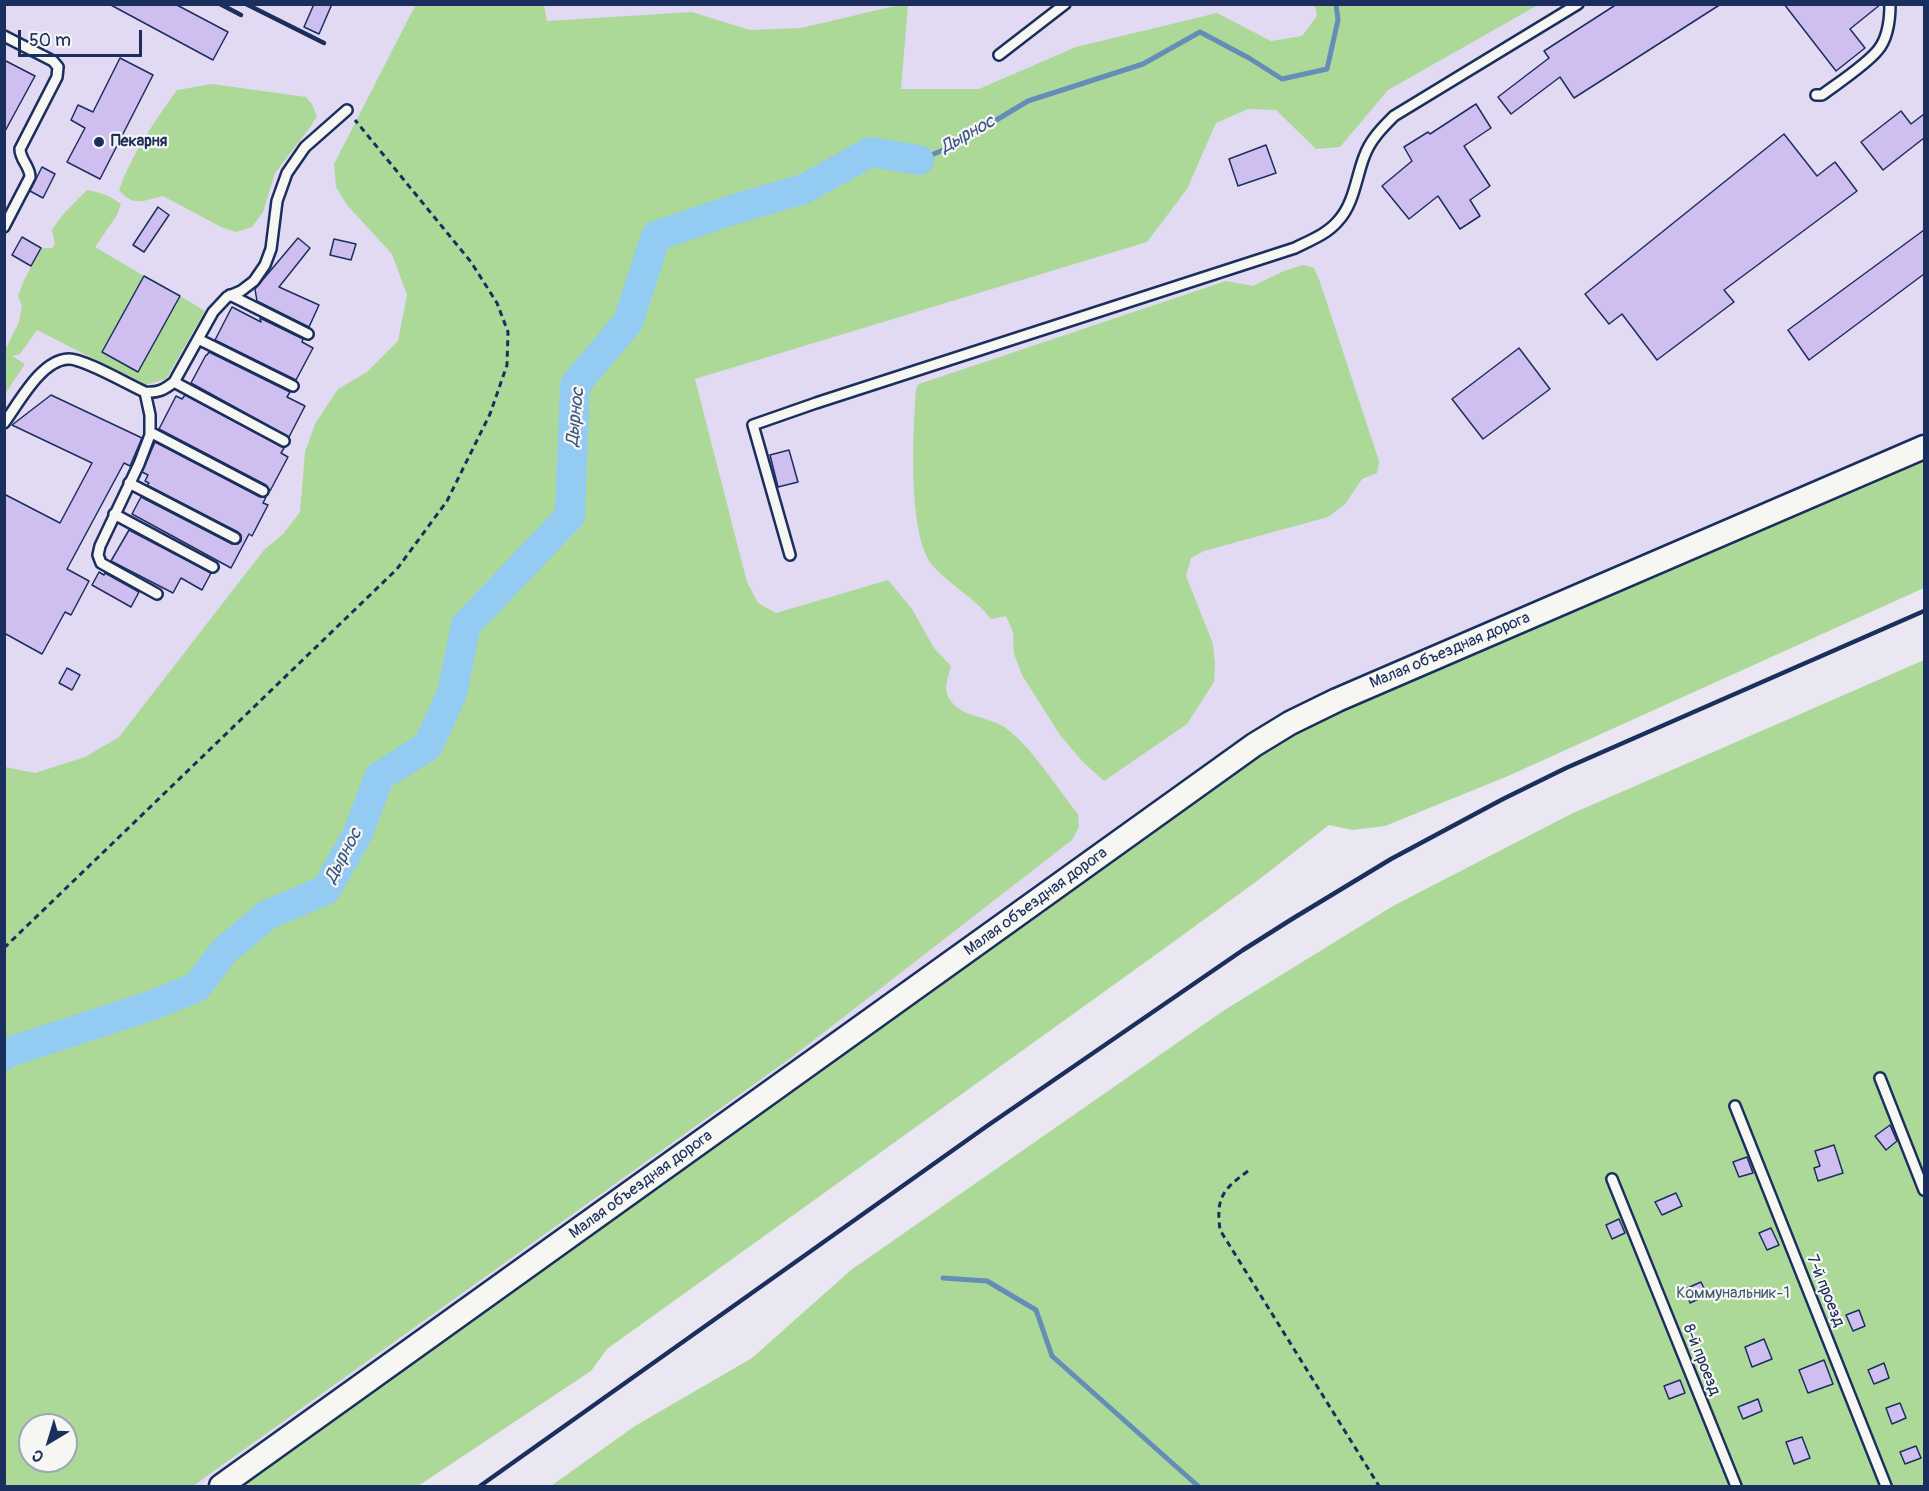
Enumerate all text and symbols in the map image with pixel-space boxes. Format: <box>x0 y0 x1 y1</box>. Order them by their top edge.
scale bar <box>21 18 146 56</box>
text: 50 m <box>29 29 71 52</box>
water label: Дырнос <box>937 111 999 159</box>
place label: Пекарня <box>111 132 167 152</box>
marker: Пекарня <box>92 135 106 149</box>
water label: Дырнос <box>562 387 590 447</box>
street label: Малая объездная дорога <box>1367 608 1533 694</box>
water label: Дырнос <box>321 825 367 887</box>
street label: Малая объездная дорога <box>961 844 1111 960</box>
street label: Малая объездная дорога <box>566 1127 716 1243</box>
street label: 7-й проезд <box>1802 1252 1848 1330</box>
park label: Коммунальник-1 <box>1676 1284 1790 1304</box>
street label: 8-й проезд <box>1678 1321 1724 1399</box>
north arrow <box>18 1413 78 1473</box>
text: С <box>28 1445 48 1467</box>

